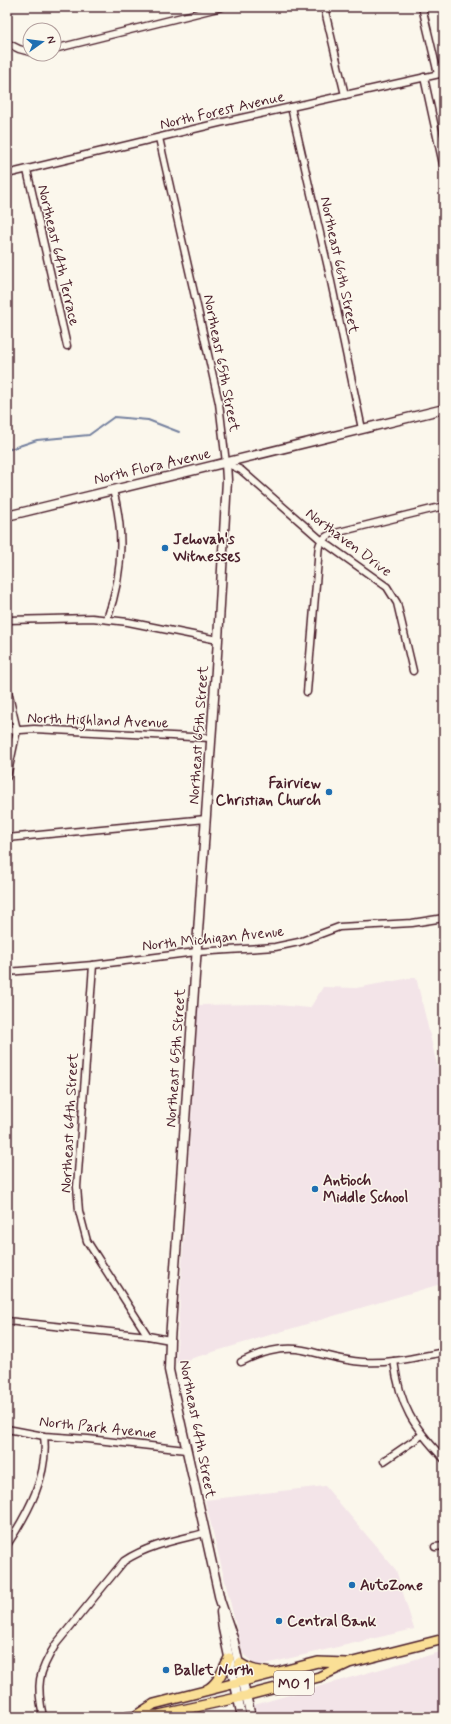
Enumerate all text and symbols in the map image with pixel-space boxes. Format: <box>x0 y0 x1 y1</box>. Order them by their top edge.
north arrow <box>22 22 62 62</box>
text: N <box>43 35 58 45</box>
street label: North Forest Avenue <box>158 87 287 135</box>
street label: Northeast 64th Terrace <box>32 183 84 328</box>
street label: Northeast 66th Street <box>315 195 363 336</box>
street label: Northeast 65th Street <box>198 293 244 434</box>
street label: North Flora Avenue <box>92 444 213 490</box>
street label: Northaven Drive <box>301 504 396 582</box>
place label: Jehovah's Witnesses <box>172 530 241 567</box>
marker: Jehovah's Witnesses <box>160 543 170 553</box>
street label: Northeast 65th Street <box>184 665 214 805</box>
street label: North Highland Avenue <box>27 709 169 734</box>
place label: Fairview Christian Church <box>216 774 322 811</box>
marker: Fairview Christian Church <box>324 787 334 797</box>
street label: North Michigan Avenue <box>141 922 285 956</box>
street label: Northeast 65th Street <box>161 988 191 1128</box>
street label: Northeast 64th Street <box>56 1052 84 1194</box>
place label: Antioch Middle School <box>323 1171 408 1208</box>
marker: Antioch Middle School <box>310 1184 320 1194</box>
street label: Northeast 64th Street <box>174 1358 220 1500</box>
street label: North Park Avenue <box>38 1412 158 1444</box>
place label: AutoZone <box>360 1576 423 1596</box>
marker: AutoZone <box>347 1580 357 1590</box>
place label: Central Bank <box>287 1612 377 1632</box>
marker: Central Bank <box>274 1616 284 1626</box>
place label: Ballet North <box>174 1661 254 1681</box>
marker: Ballet North <box>161 1665 171 1675</box>
road number: MO 1 <box>274 1671 314 1695</box>

